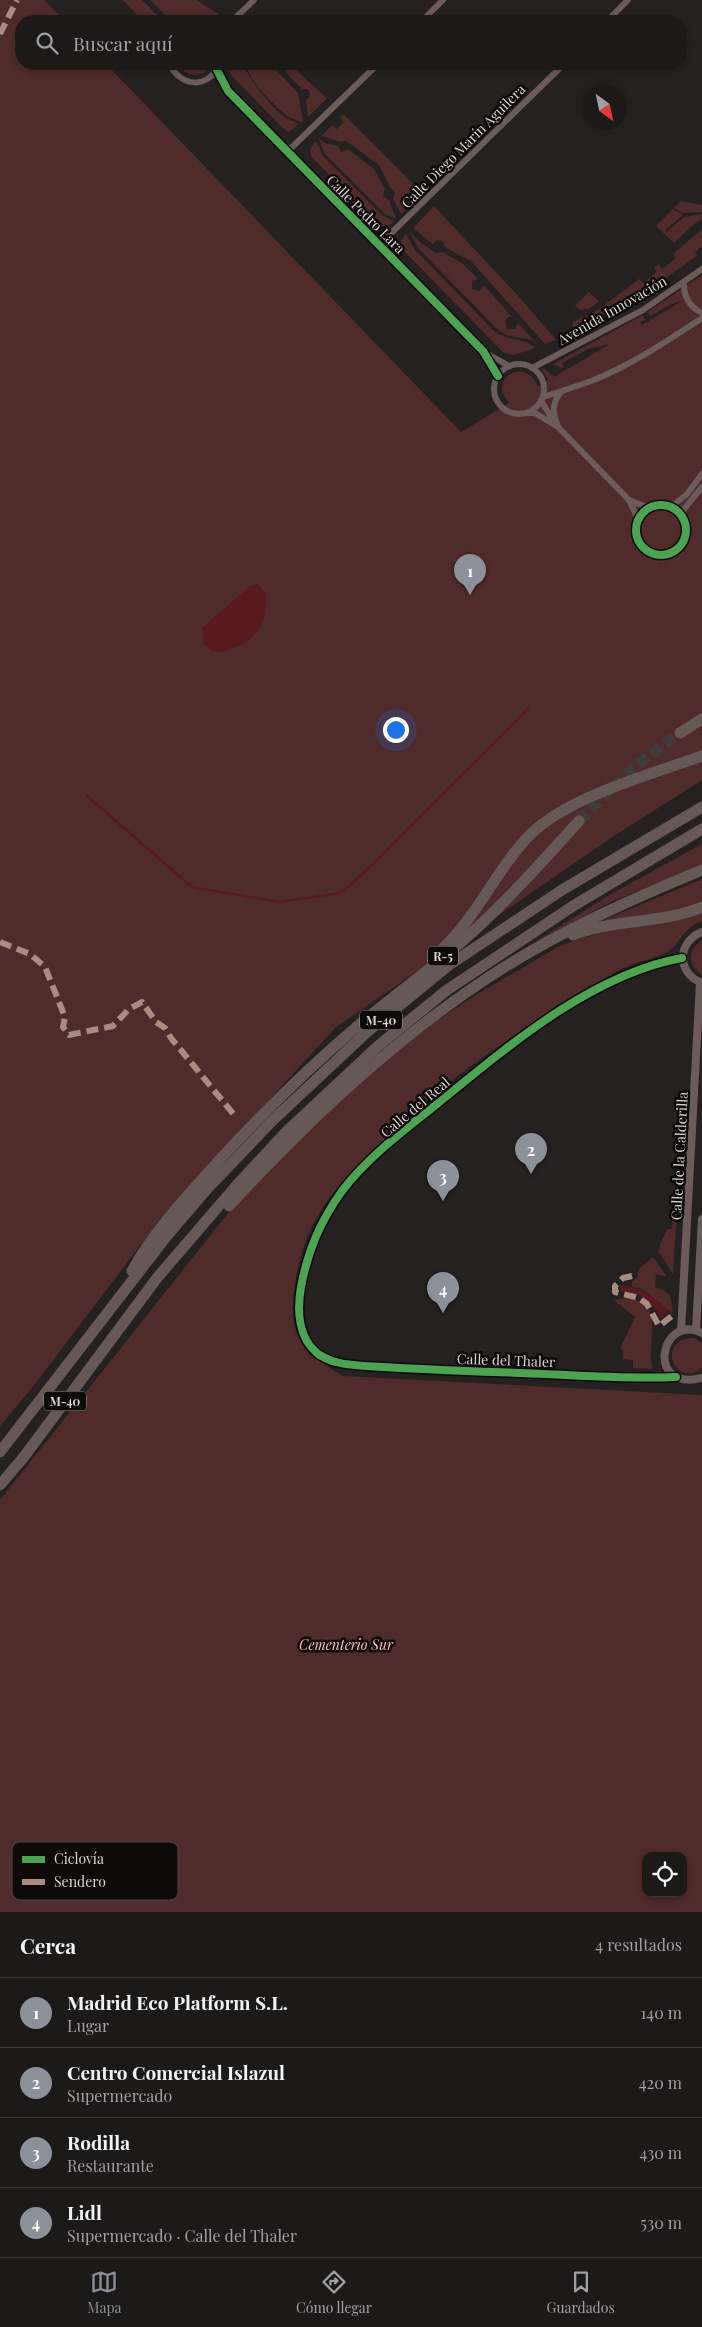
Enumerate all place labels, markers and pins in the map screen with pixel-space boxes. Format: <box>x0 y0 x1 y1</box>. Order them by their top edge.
pin: 1 <box>454 554 486 595</box>
pin: 2 <box>515 1133 547 1174</box>
pin: 3 <box>427 1160 459 1201</box>
pin: 4 <box>427 1272 459 1313</box>

